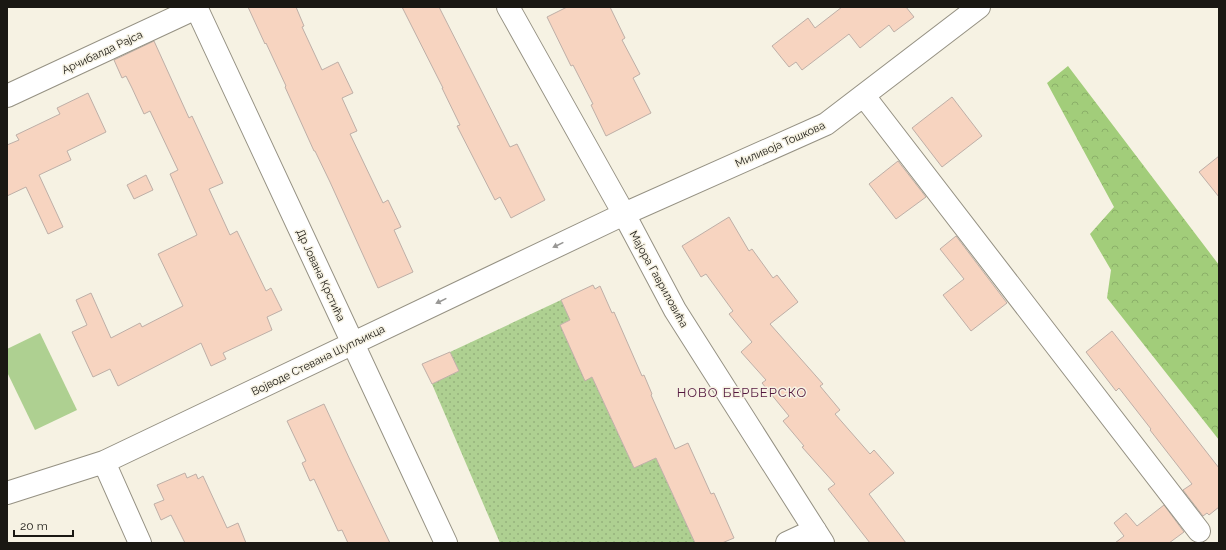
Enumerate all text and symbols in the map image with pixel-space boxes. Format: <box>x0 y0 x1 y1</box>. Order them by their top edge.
street label: Арчибалда Рајса <box>60 28 145 77</box>
street label: Миливоја Тошкова <box>733 119 827 170</box>
street label: Др Јована Крстића <box>293 227 348 323</box>
street label: Мајора Гавриловића <box>627 229 691 330</box>
one-way arrow <box>553 242 564 248</box>
one-way arrow <box>435 298 447 304</box>
street label: Војводе Стевана Шупљикца <box>249 322 387 398</box>
district label: НОВО БЕРБЕРСКО <box>677 385 807 400</box>
scale bar <box>14 512 73 538</box>
text: 20 m <box>20 519 48 533</box>

